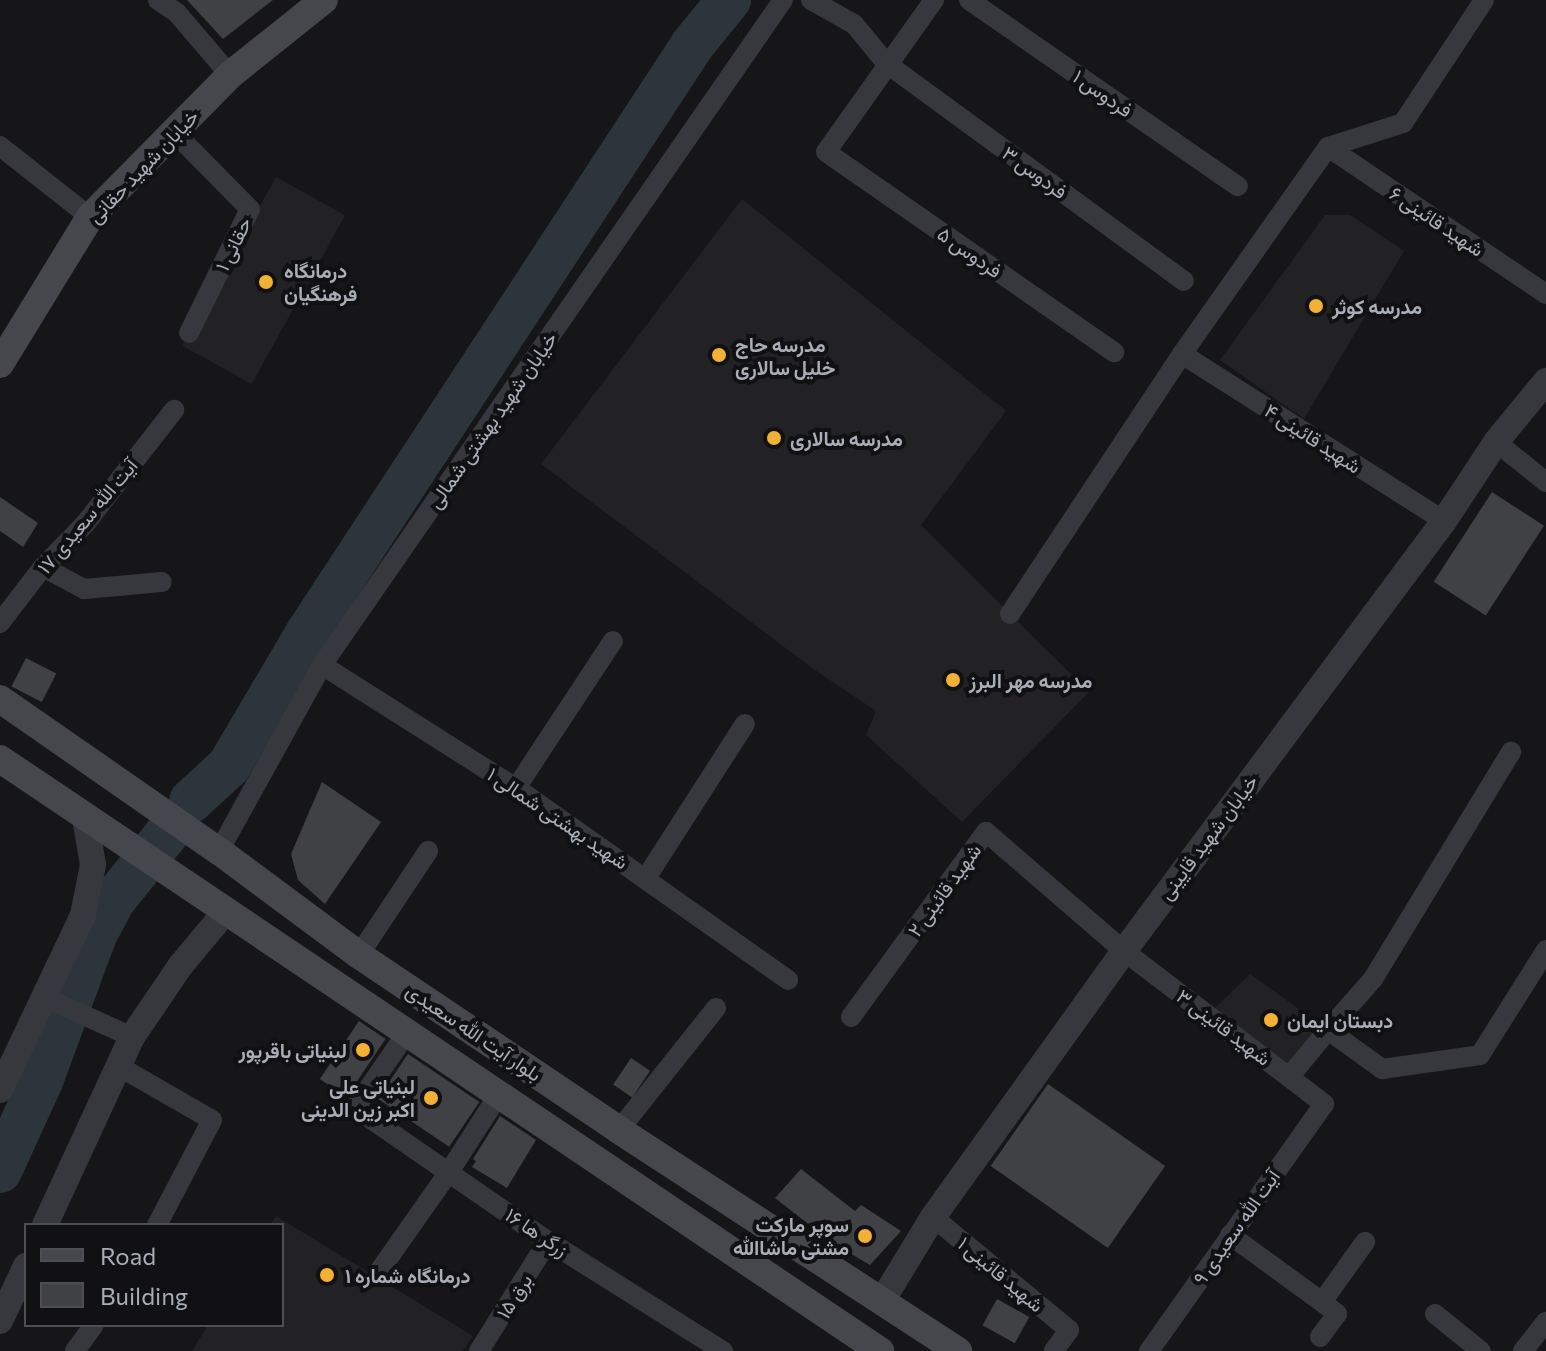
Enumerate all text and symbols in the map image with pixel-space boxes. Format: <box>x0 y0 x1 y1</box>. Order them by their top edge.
street label: فردوس ۱ <box>1069 64 1137 122</box>
street label: خیابان شهید حقانی <box>83 104 203 228</box>
street label: فردوس ۳ <box>998 140 1072 204</box>
street label: شهید قائینی ۶ <box>1385 181 1489 261</box>
street label: حقانی ۱ <box>210 213 256 275</box>
street label: فردوس ۵ <box>933 221 1007 283</box>
place label: درمانگاه فرهنگیان <box>284 258 357 305</box>
marker: درمانگاه فرهنگیان <box>255 271 277 293</box>
place label: مدرسه کوثر <box>1332 294 1422 318</box>
marker: مدرسه کوثر <box>1307 297 1325 315</box>
street label: خیابان شهید بهشتی شمالی <box>422 327 562 513</box>
place label: مدرسه حاج خلیل سالاری <box>735 332 835 379</box>
marker: مدرسه حاج خلیل سالاری <box>710 346 728 364</box>
street label: شهید قائینی ۴ <box>1260 398 1366 478</box>
place label: مدرسه سالاری <box>790 426 903 450</box>
marker: مدرسه سالاری <box>765 429 783 447</box>
street label: آیت الله سعیدی ۱۷ <box>32 454 142 578</box>
place label: مدرسه مهر البرز <box>969 668 1092 692</box>
marker: مدرسه مهر البرز <box>944 671 962 689</box>
street label: شهید بهشتی شمالی ۱ <box>483 762 633 874</box>
street label: خیابان شهید قایینی <box>1153 770 1263 904</box>
street label: شهید قائینی ۲ <box>902 839 986 941</box>
street label: بلوار آیت الله سعیدی <box>402 978 546 1086</box>
street label: شهید قائینی ۳ <box>1172 984 1276 1070</box>
place label: دبستان ایمان <box>1287 1008 1393 1032</box>
marker: دبستان ایمان <box>1262 1011 1280 1029</box>
place label: لبنیاتی باقرپور <box>239 1038 347 1062</box>
marker: لبنیاتی باقرپور <box>354 1041 372 1059</box>
place label: لبنیاتی علی اکبر زین الدینی <box>301 1074 415 1121</box>
marker: لبنیاتی علی اکبر زین الدینی <box>422 1089 440 1107</box>
street label: آیت الله سعیدی ۹ <box>1187 1165 1285 1289</box>
street label: زرگر ها ۱۶ <box>501 1202 573 1262</box>
place label: سوپر مارکت مشتی ماشاالله <box>733 1212 849 1259</box>
legend <box>24 1223 284 1327</box>
marker: سوپر مارکت مشتی ماشاالله <box>856 1227 874 1245</box>
street label: شهید قائینی ۱ <box>953 1231 1049 1317</box>
text: Road <box>100 1241 156 1270</box>
place label: درمانگاه شماره ۱ <box>345 1263 470 1287</box>
marker: درمانگاه شماره ۱ <box>316 1264 338 1286</box>
street label: برق ۱۵ <box>491 1269 537 1323</box>
text: Building <box>100 1281 188 1310</box>

